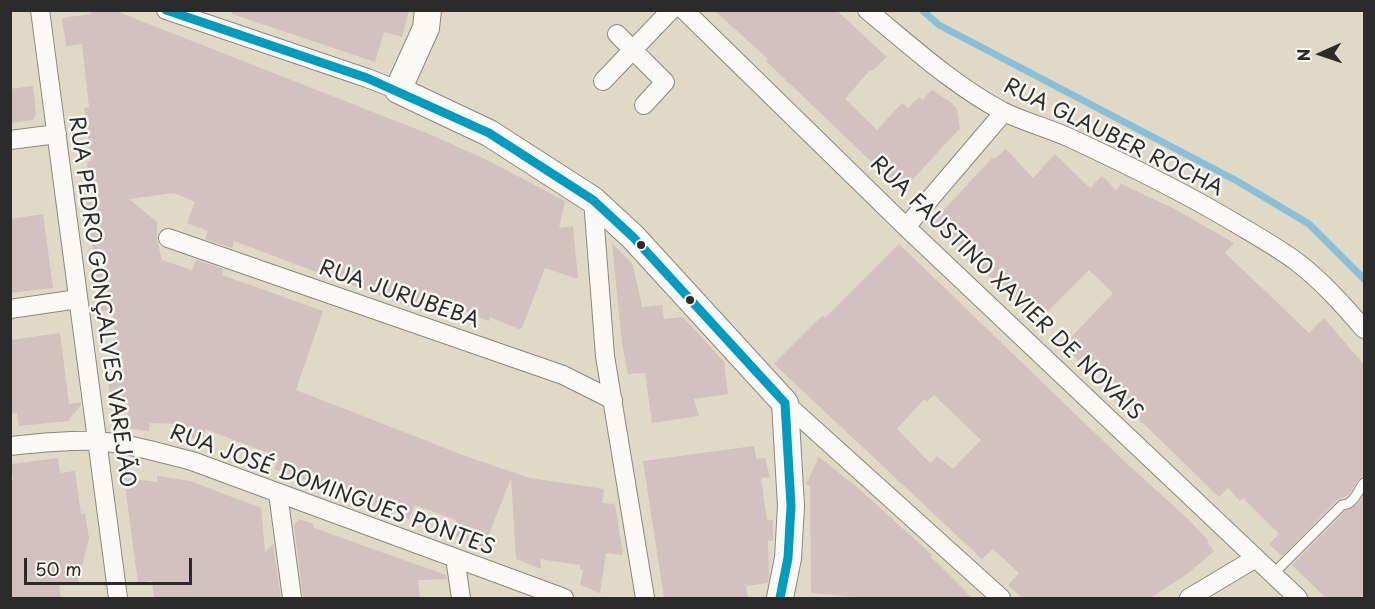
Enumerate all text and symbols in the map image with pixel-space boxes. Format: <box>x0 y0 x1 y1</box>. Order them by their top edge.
north arrow <box>1291 24 1351 84</box>
text: N <box>1291 48 1315 62</box>
street label: RUA GLAUBER ROCHA <box>999 74 1227 202</box>
street label: RUA PEDRO GONÇALVES VAREJÃO <box>62 115 140 489</box>
street label: RUA FAUSTINO XAVIER DE NOVAIS <box>865 152 1147 426</box>
unlabelled marker <box>635 239 647 251</box>
street label: RUA JURUBEBA <box>316 256 482 334</box>
unlabelled marker <box>684 294 696 306</box>
street label: RUA JOSÉ DOMINGUES PONTES <box>166 420 498 562</box>
scale bar <box>27 546 195 584</box>
text: 50 m <box>35 555 82 582</box>

